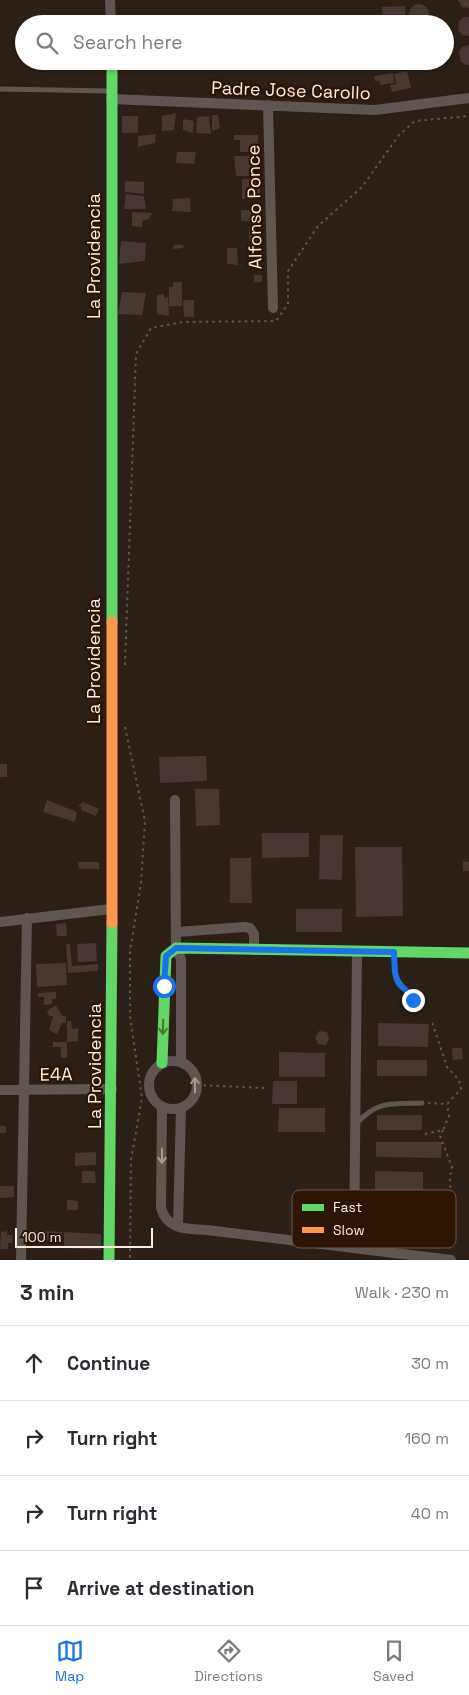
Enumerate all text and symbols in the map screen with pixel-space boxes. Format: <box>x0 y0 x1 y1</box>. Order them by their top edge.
search box <box>15 15 454 70</box>
icon: search <box>33 29 61 57</box>
text: Search here <box>73 30 183 55</box>
street label: Padre Jose Carollo <box>211 76 371 104</box>
street label: Alfonso Ponce <box>241 144 267 270</box>
street label: La Providencia <box>82 193 105 319</box>
street label: La Providencia <box>82 598 105 724</box>
route start <box>153 975 176 998</box>
route end <box>402 989 425 1012</box>
street label: La Providencia <box>83 1003 106 1129</box>
one-way arrow <box>158 1018 168 1035</box>
street label: E4A <box>39 1062 73 1086</box>
one-way arrow <box>190 1078 200 1094</box>
one-way arrow <box>157 1148 166 1164</box>
legend <box>292 1190 456 1248</box>
text: Fast <box>333 1198 362 1216</box>
text: Slow <box>333 1221 365 1239</box>
scale bar <box>15 1225 152 1248</box>
text: 100 m <box>22 1228 61 1246</box>
text: 3 min <box>20 1279 75 1306</box>
text: Walk · 230 m <box>355 1282 449 1303</box>
icon: ahead <box>20 1349 48 1377</box>
text: Continue <box>67 1351 150 1376</box>
text: 30 m <box>411 1353 449 1374</box>
icon: right <box>20 1424 48 1452</box>
text: Turn right <box>67 1426 157 1451</box>
text: 160 m <box>404 1428 449 1449</box>
icon: right <box>20 1499 48 1527</box>
text: Turn right <box>67 1501 157 1526</box>
text: 40 m <box>411 1503 449 1524</box>
icon: arrive <box>20 1574 48 1602</box>
text: Arrive at destination <box>67 1576 255 1601</box>
tab: Map <box>55 1637 84 1685</box>
tab: Directions <box>194 1637 263 1685</box>
tab: Saved <box>373 1637 414 1685</box>

